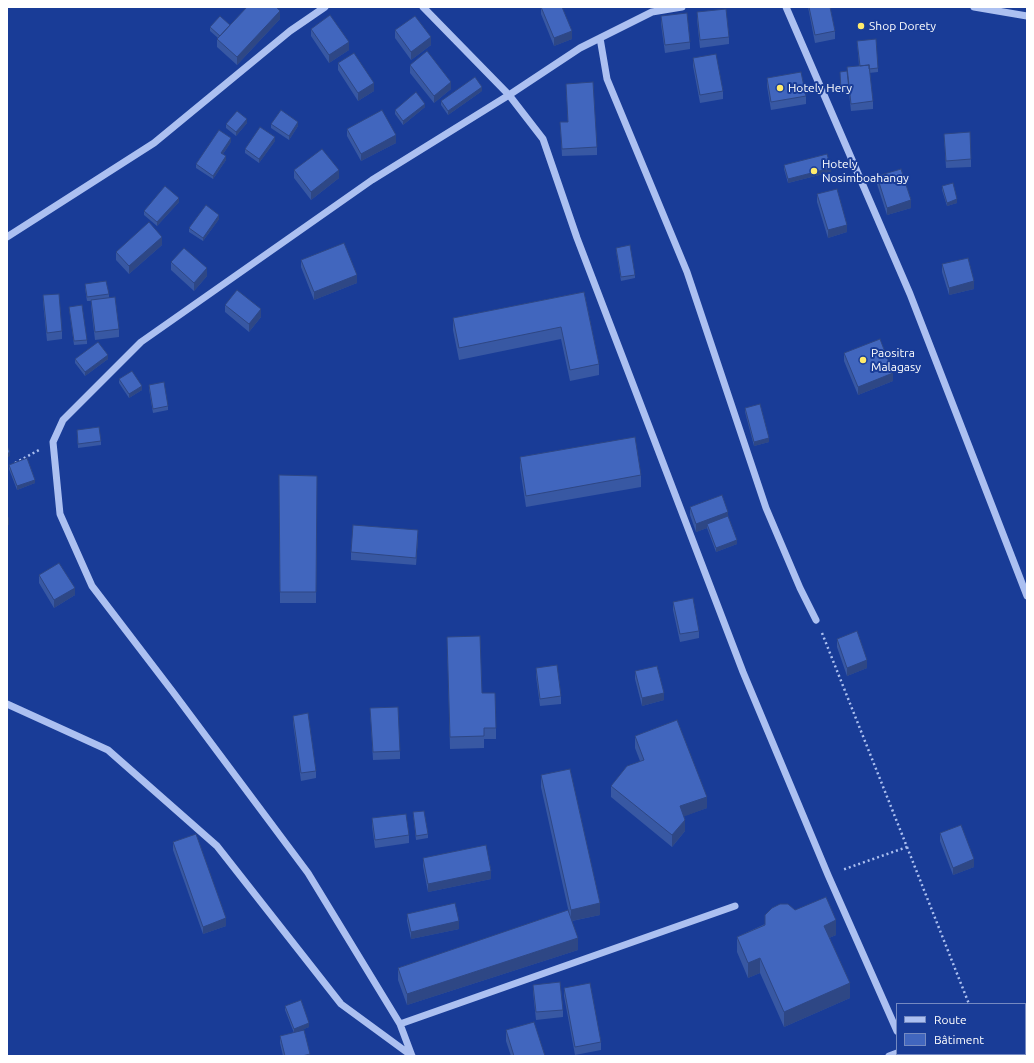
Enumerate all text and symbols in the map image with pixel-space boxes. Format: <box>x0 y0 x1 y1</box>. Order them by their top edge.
place label: Shop Dorety <box>869 19 936 33</box>
marker: Shop Dorety <box>856 21 866 31</box>
place label: Hotely Hery <box>788 81 852 95</box>
marker: Hotely Hery <box>775 83 785 93</box>
place label: Hotely Nosimboahangy <box>822 157 909 185</box>
marker: Hotely Nosimboahangy <box>809 166 819 176</box>
place label: Paositra Malagasy <box>871 346 921 374</box>
marker: Paositra Malagasy <box>858 355 868 365</box>
legend <box>896 1003 1026 1055</box>
text: Route <box>934 1013 967 1026</box>
text: Bâtiment <box>934 1033 984 1046</box>

